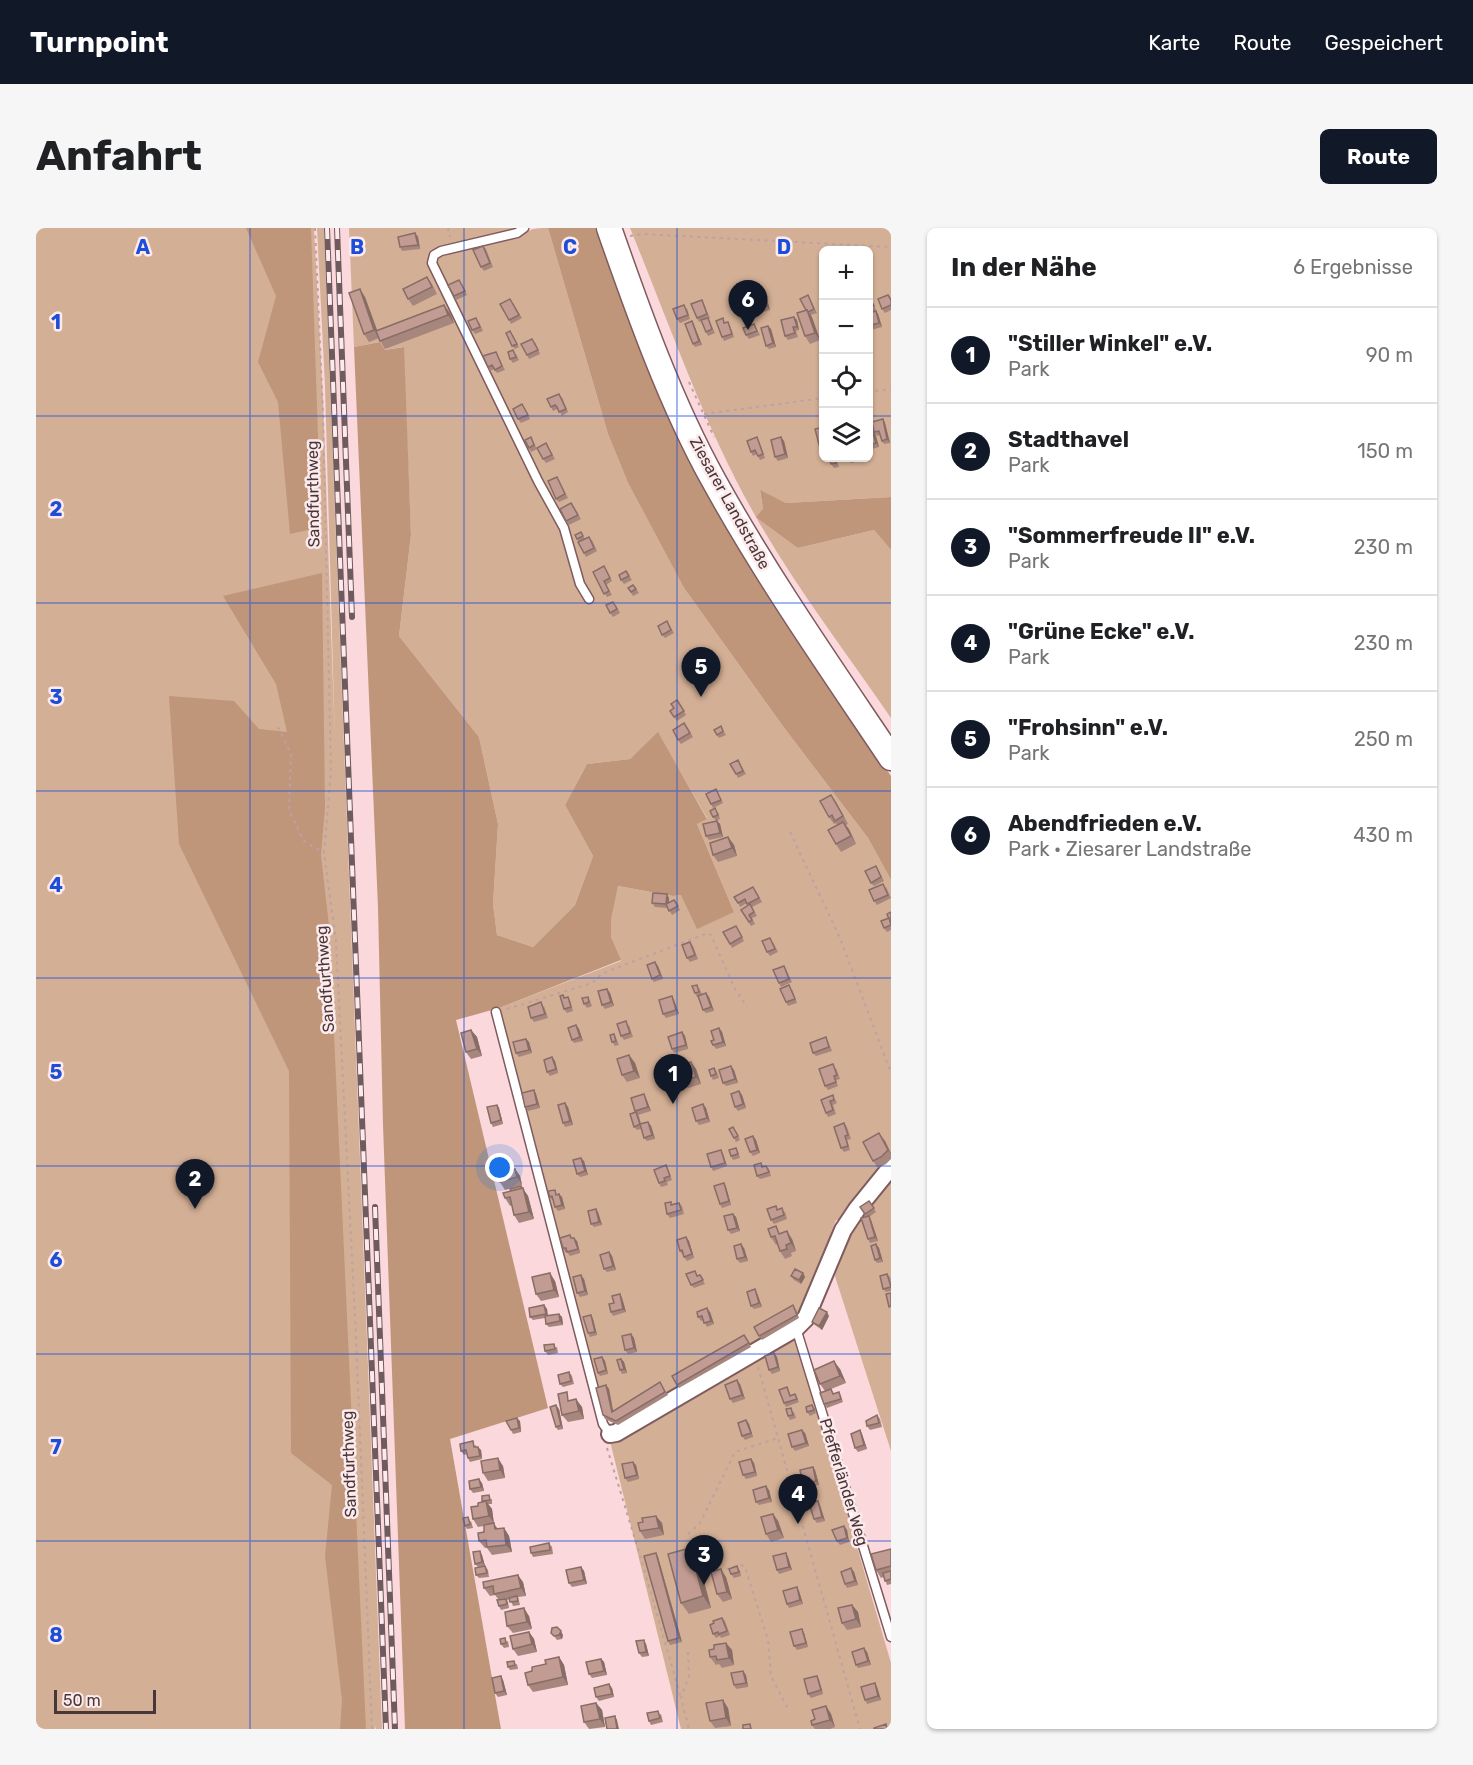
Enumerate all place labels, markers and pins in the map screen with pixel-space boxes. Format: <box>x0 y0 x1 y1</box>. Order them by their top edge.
pin: 6 <box>728 280 768 330</box>
pin: 5 <box>682 648 720 697</box>
pin: 1 <box>654 1054 692 1104</box>
pin: 2 <box>176 1160 214 1209</box>
pin: 4 <box>778 1474 818 1524</box>
pin: 3 <box>684 1536 724 1585</box>

